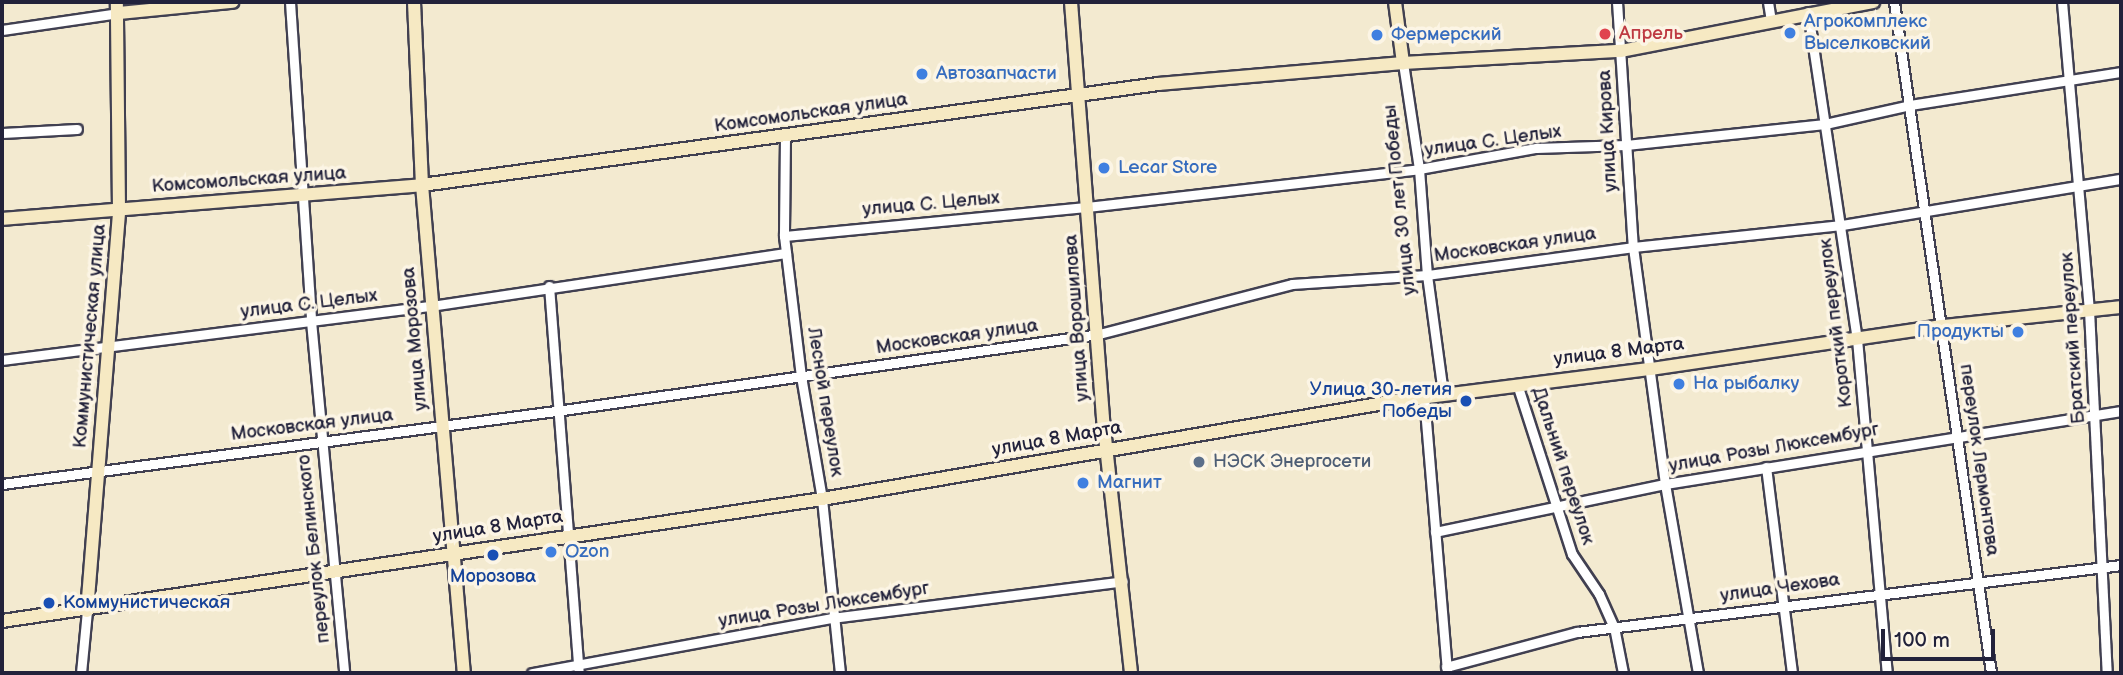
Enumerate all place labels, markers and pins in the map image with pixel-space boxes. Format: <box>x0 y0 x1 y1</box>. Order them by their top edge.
place label: Агрокомплекс Выселковский <box>1804 11 1931 55</box>
place label: Апрель <box>1619 23 1683 45</box>
place label: Фермерский <box>1391 24 1502 46</box>
marker: Агрокомплекс Выселковский <box>1782 25 1798 41</box>
marker: Апрель <box>1597 26 1613 42</box>
marker: Фермерский <box>1369 27 1385 43</box>
place label: Автозапчасти <box>936 63 1057 85</box>
marker: Автозапчасти <box>914 66 930 82</box>
place label: Lecar Store <box>1118 157 1218 179</box>
marker: Lecar Store <box>1096 160 1112 176</box>
place label: Продукты <box>1917 321 2004 343</box>
marker: Продукты <box>2010 324 2026 340</box>
place label: На рыбалку <box>1693 373 1799 395</box>
marker: На рыбалку <box>1671 376 1687 392</box>
place label: Улица 30-летия Победы <box>1309 379 1452 423</box>
marker: Улица 30-летия Победы <box>1458 393 1474 409</box>
place label: НЭСК Энергосети <box>1213 451 1371 473</box>
marker: НЭСК Энергосети <box>1191 454 1207 470</box>
place label: Магнит <box>1097 472 1162 494</box>
marker: Магнит <box>1075 475 1091 491</box>
place label: Ozon <box>565 541 610 563</box>
marker: Ozon <box>543 544 559 560</box>
marker: Морозова <box>485 547 501 563</box>
place label: Морозова <box>450 566 536 588</box>
place label: Коммунистическая <box>63 592 230 614</box>
marker: Коммунистическая <box>41 595 57 611</box>

